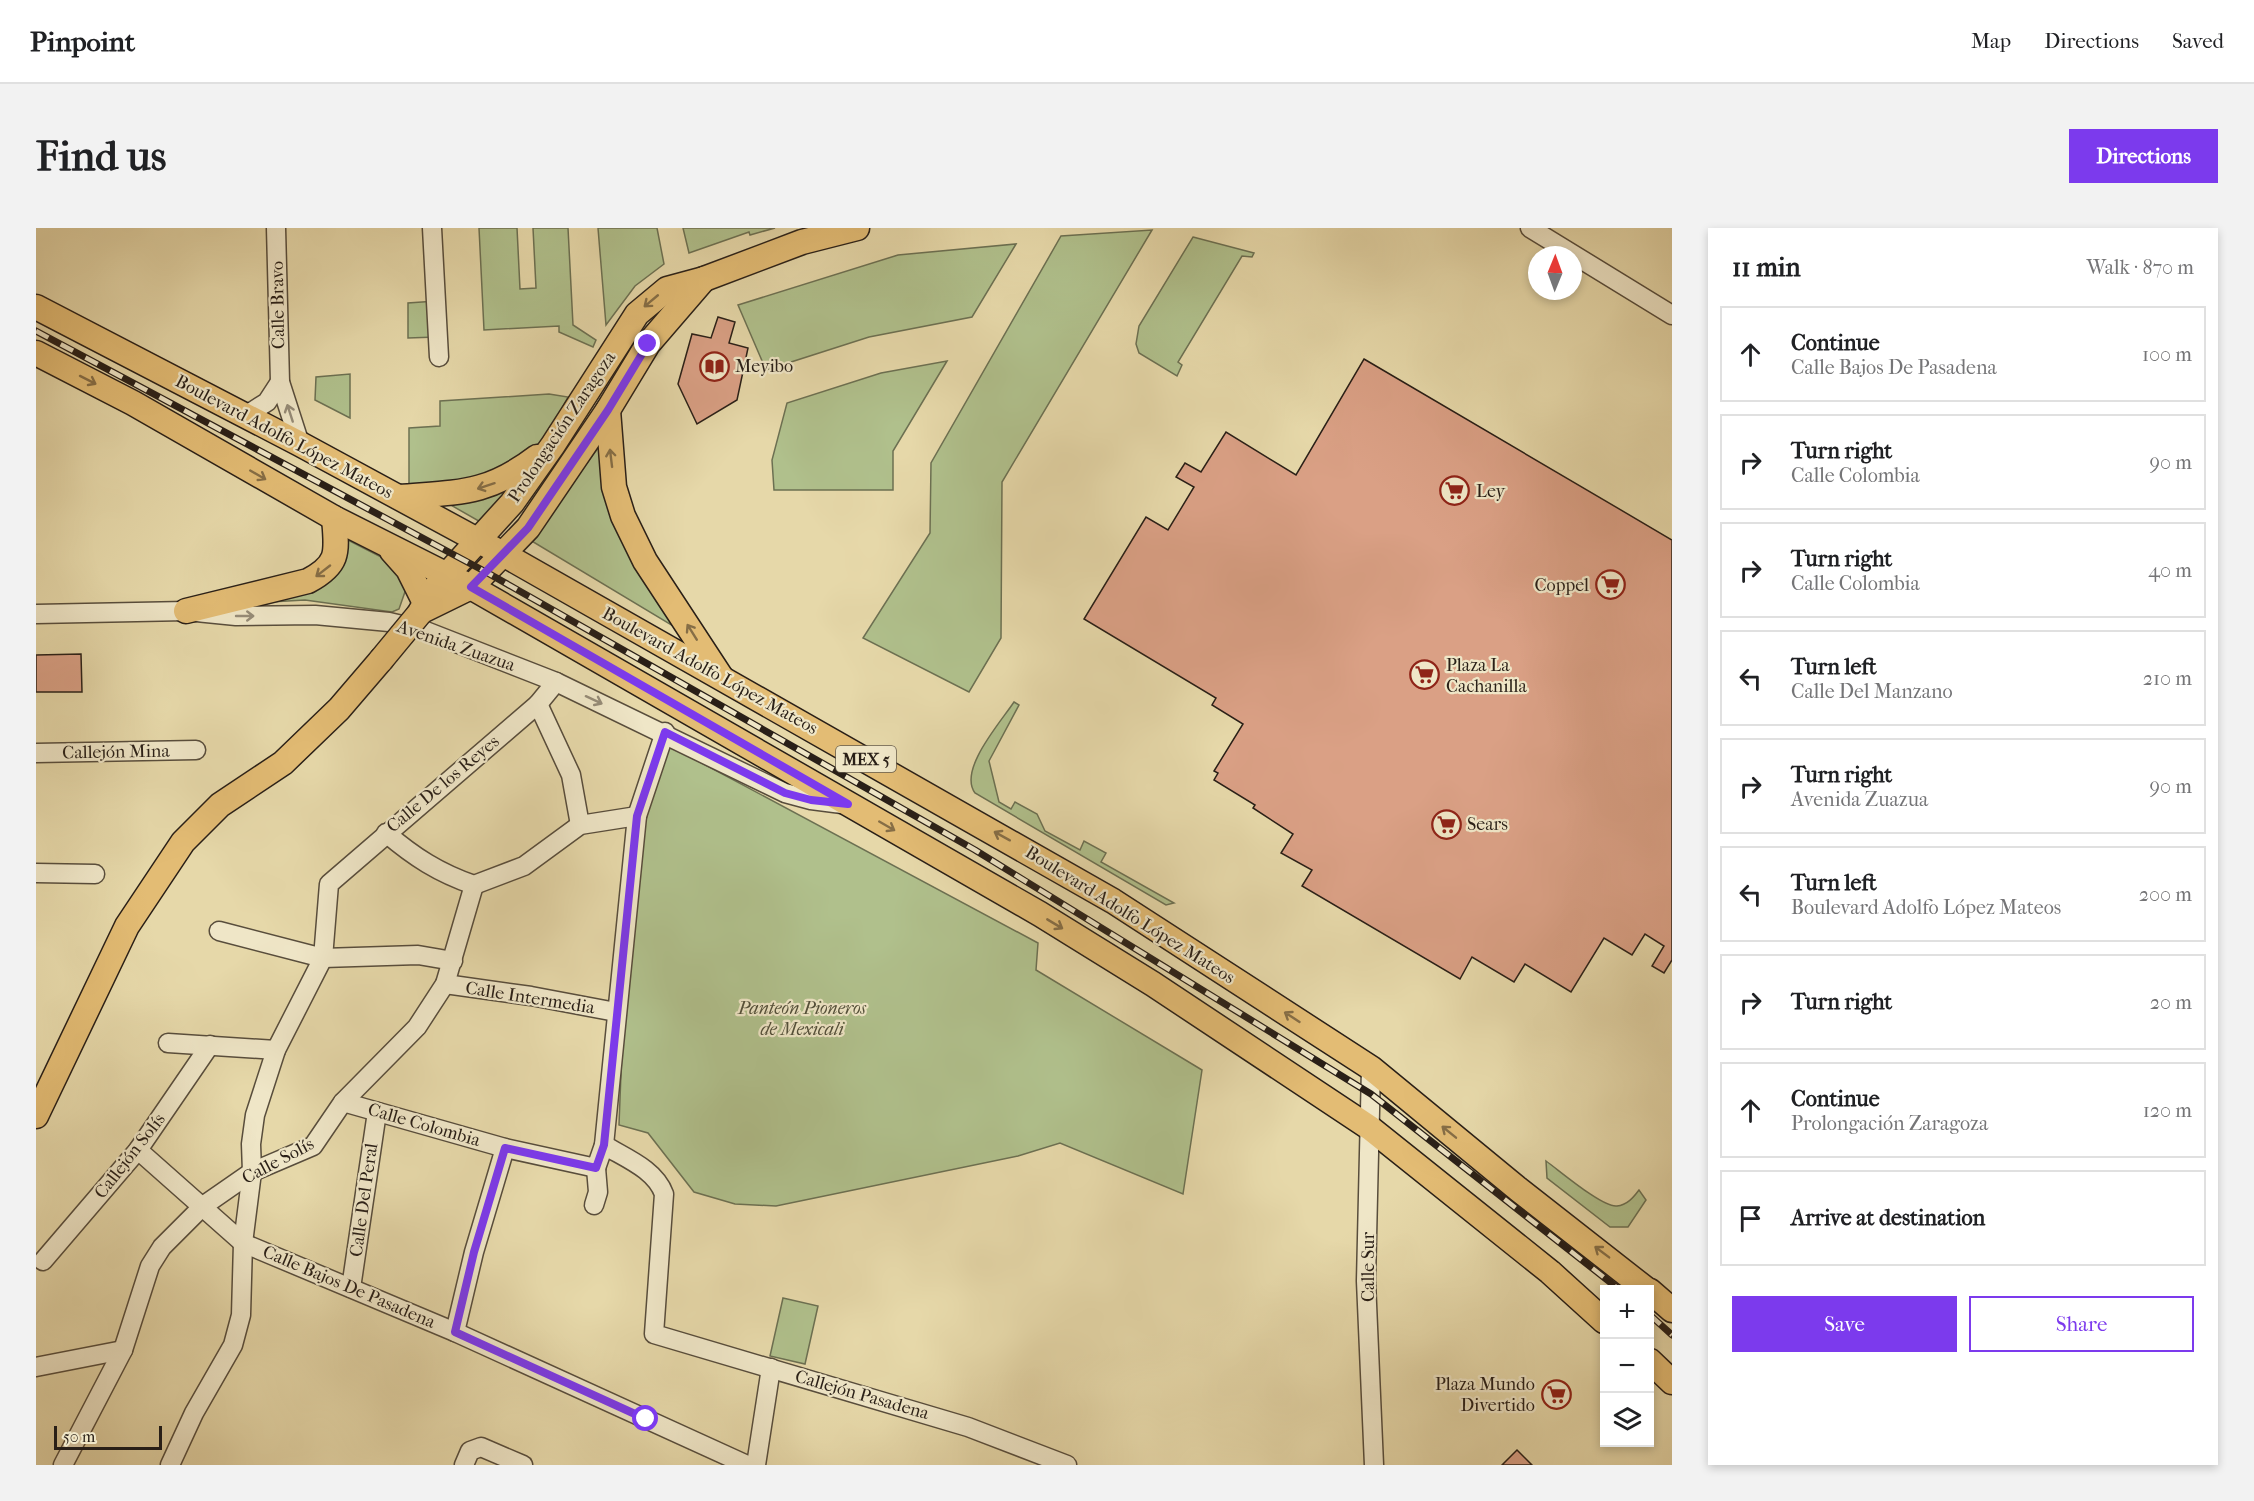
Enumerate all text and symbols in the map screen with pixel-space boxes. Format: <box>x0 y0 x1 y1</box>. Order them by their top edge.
text: Pinpoint <box>30 25 135 58</box>
text: Map <box>1971 29 2011 53</box>
text: Directions <box>2044 29 2139 53</box>
text: Saved <box>2172 29 2224 53</box>
button: Directions <box>2069 129 2218 183</box>
text: Find us <box>36 132 166 181</box>
north arrow <box>1528 246 1582 300</box>
text: 11 min <box>1732 252 1801 283</box>
text: Walk · 870 m <box>2086 256 2194 279</box>
street label: Calle Bravo <box>267 261 289 349</box>
one-way arrow <box>643 294 659 307</box>
route end <box>634 330 660 356</box>
text: Continue <box>1791 330 1880 356</box>
icon: ahead <box>1734 338 1767 371</box>
text: 100 m <box>2142 343 2192 366</box>
street label: Prolongación Zaragoza <box>504 347 621 506</box>
library icon: Meyibo <box>698 350 730 382</box>
place label: Meyibo <box>735 356 793 377</box>
text: Calle Bajos De Pasadena <box>1791 356 1997 379</box>
street label: Boulevard Adolfo López Mateos <box>172 371 397 504</box>
one-way arrow <box>79 374 97 386</box>
one-way arrow <box>283 404 294 423</box>
text: Turn right <box>1791 438 1892 464</box>
icon: right <box>1734 446 1767 479</box>
one-way arrow <box>605 448 616 468</box>
text: 90 m <box>2150 451 2192 474</box>
text: Calle Colombia <box>1791 464 1920 487</box>
one-way arrow <box>249 469 266 481</box>
supermarket icon: Ley <box>1439 475 1471 507</box>
place label: Ley <box>1476 481 1507 502</box>
one-way arrow <box>477 482 496 493</box>
text: Turn right <box>1791 546 1892 572</box>
icon: right <box>1734 554 1767 587</box>
text: 40 m <box>2148 559 2192 582</box>
one-way arrow <box>315 565 331 578</box>
supermarket icon: Coppel <box>1594 569 1626 601</box>
text: Calle Colombia <box>1791 572 1920 595</box>
place label: Coppel <box>1534 575 1589 596</box>
street label: Boulevard Adolfo López Mateos <box>599 603 822 739</box>
one-way arrow <box>234 610 254 622</box>
street label: Avenida Zuazua <box>393 616 518 676</box>
one-way arrow <box>686 624 698 641</box>
text: Turn left <box>1791 654 1877 680</box>
place label: Plaza La Cachanilla <box>1446 655 1527 697</box>
supermarket icon: Plaza La Cachanilla <box>1409 659 1441 691</box>
icon: left <box>1734 662 1767 695</box>
text: 210 m <box>2143 667 2192 690</box>
text: Calle Del Manzano <box>1791 680 1953 703</box>
one-way arrow <box>585 694 603 706</box>
street label: Calle De los Reyes <box>383 731 504 837</box>
street label: Callejón Mina <box>62 741 171 763</box>
road number: MEX 5 <box>836 746 896 772</box>
text: Turn right <box>1791 762 1892 788</box>
icon: right <box>1734 770 1767 803</box>
text: 90 m <box>2150 775 2192 798</box>
text: Avenida Zuazua <box>1791 788 1928 811</box>
supermarket icon: Sears <box>1430 808 1462 840</box>
place label: Sears <box>1467 814 1508 835</box>
one-way arrow <box>877 821 895 832</box>
one-way arrow <box>994 830 1011 842</box>
street label: Boulevard Adolfo López Mateos <box>1021 842 1239 989</box>
text: Turn left <box>1791 870 1877 896</box>
icon: left <box>1734 878 1767 911</box>
text: 200 m <box>2139 883 2192 906</box>
text: Boulevard Adolfo López Mateos <box>1791 896 2061 919</box>
one-way arrow <box>1046 918 1063 930</box>
street label: Calle Intermedia <box>464 977 597 1019</box>
icon: right <box>1734 986 1767 1019</box>
text: Turn right <box>1791 989 1892 1015</box>
text: 20 m <box>2150 991 2192 1014</box>
park label: Panteón Pioneros de Mexicali <box>737 998 867 1040</box>
one-way arrow <box>1284 1010 1301 1022</box>
text: Continue <box>1791 1086 1880 1112</box>
icon: ahead <box>1734 1094 1767 1127</box>
street label: Calle Colombia <box>365 1099 483 1151</box>
text: 120 m <box>2143 1099 2192 1122</box>
street label: Callejón Solís <box>90 1109 170 1203</box>
text: Prolongación Zaragoza <box>1791 1112 1988 1135</box>
one-way arrow <box>1442 1125 1457 1139</box>
street label: Calle Solís <box>239 1133 318 1189</box>
street label: Calle Del Peral <box>346 1142 382 1258</box>
icon: arrive <box>1734 1202 1767 1235</box>
text: Arrive at destination <box>1791 1205 1985 1231</box>
street label: Calle Sur <box>1358 1232 1379 1302</box>
street label: Calle Bajos De Pasadena <box>260 1241 439 1333</box>
one-way arrow <box>1595 1246 1611 1259</box>
map controls <box>1600 1285 1654 1447</box>
button: + <box>1600 1285 1654 1339</box>
button: Save <box>1732 1296 1957 1352</box>
button: Share <box>1969 1296 2194 1352</box>
button: − <box>1600 1339 1654 1393</box>
street label: Callejón Pasadena <box>793 1366 932 1424</box>
place label: Plaza Mundo Divertido <box>1435 1374 1535 1416</box>
supermarket icon: Plaza Mundo Divertido <box>1540 1378 1572 1410</box>
button: layers <box>1600 1393 1654 1447</box>
route start <box>632 1405 658 1431</box>
scale bar <box>54 1423 162 1450</box>
text: 50 m <box>63 1427 95 1446</box>

